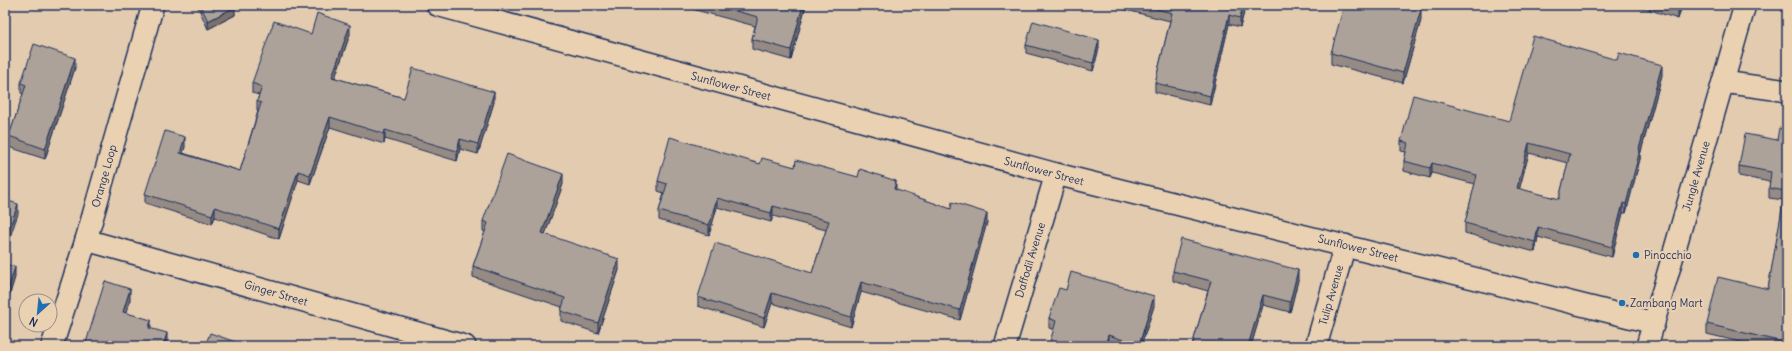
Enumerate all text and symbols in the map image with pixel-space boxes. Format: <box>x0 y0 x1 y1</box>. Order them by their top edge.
street label: Sunflower Street <box>690 69 773 103</box>
street label: Jungle Avenue <box>1679 139 1713 213</box>
street label: Orange Loop <box>88 143 120 209</box>
street label: Sunflower Street <box>1003 154 1086 188</box>
street label: Daffodil Avenue <box>1012 220 1048 299</box>
street label: Sunflower Street <box>1316 231 1400 265</box>
place label: Pinocchio <box>1644 248 1692 262</box>
marker: Pinocchio <box>1631 250 1641 260</box>
street label: Tulip Avenue <box>1316 263 1346 327</box>
street label: Ginger Street <box>243 277 310 309</box>
north arrow <box>18 293 58 333</box>
place label: Zambang Mart <box>1630 296 1703 310</box>
marker: Zambang Mart <box>1617 298 1627 308</box>
text: N <box>27 314 40 330</box>

